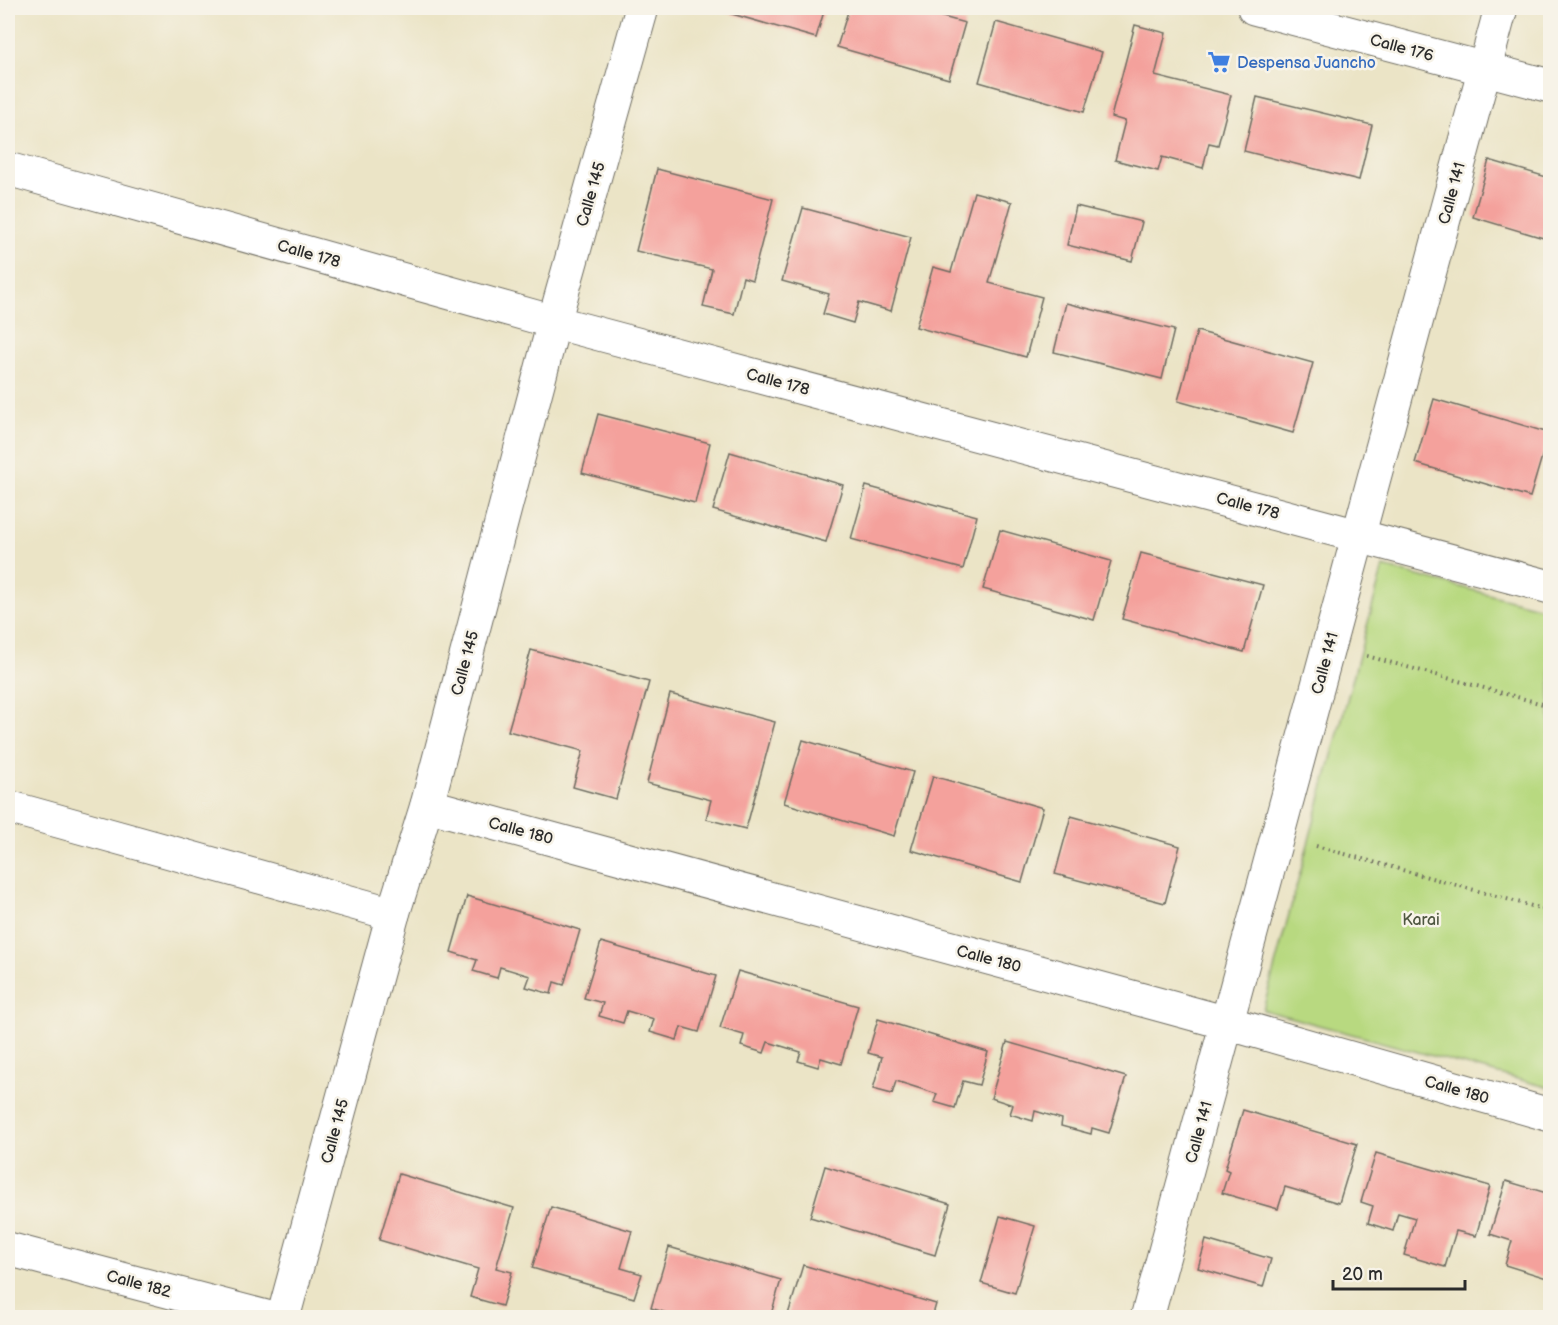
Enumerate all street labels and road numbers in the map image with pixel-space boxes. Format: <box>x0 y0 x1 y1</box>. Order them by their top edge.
street label: Calle 176 <box>1368 31 1436 66</box>
street label: Calle 145 <box>573 160 610 229</box>
street label: Calle 141 <box>1435 160 1470 226</box>
street label: Calle 178 <box>275 236 342 272</box>
street label: Calle 178 <box>744 365 811 400</box>
street label: Calle 178 <box>1214 489 1281 524</box>
street label: Calle 145 <box>448 629 483 698</box>
street label: Calle 141 <box>1308 630 1343 696</box>
street label: Calle 180 <box>486 814 555 849</box>
street label: Calle 180 <box>954 942 1023 977</box>
street label: Calle 180 <box>1422 1072 1491 1109</box>
street label: Calle 145 <box>318 1097 353 1166</box>
street label: Calle 141 <box>1182 1099 1217 1165</box>
street label: Calle 182 <box>104 1267 174 1302</box>

